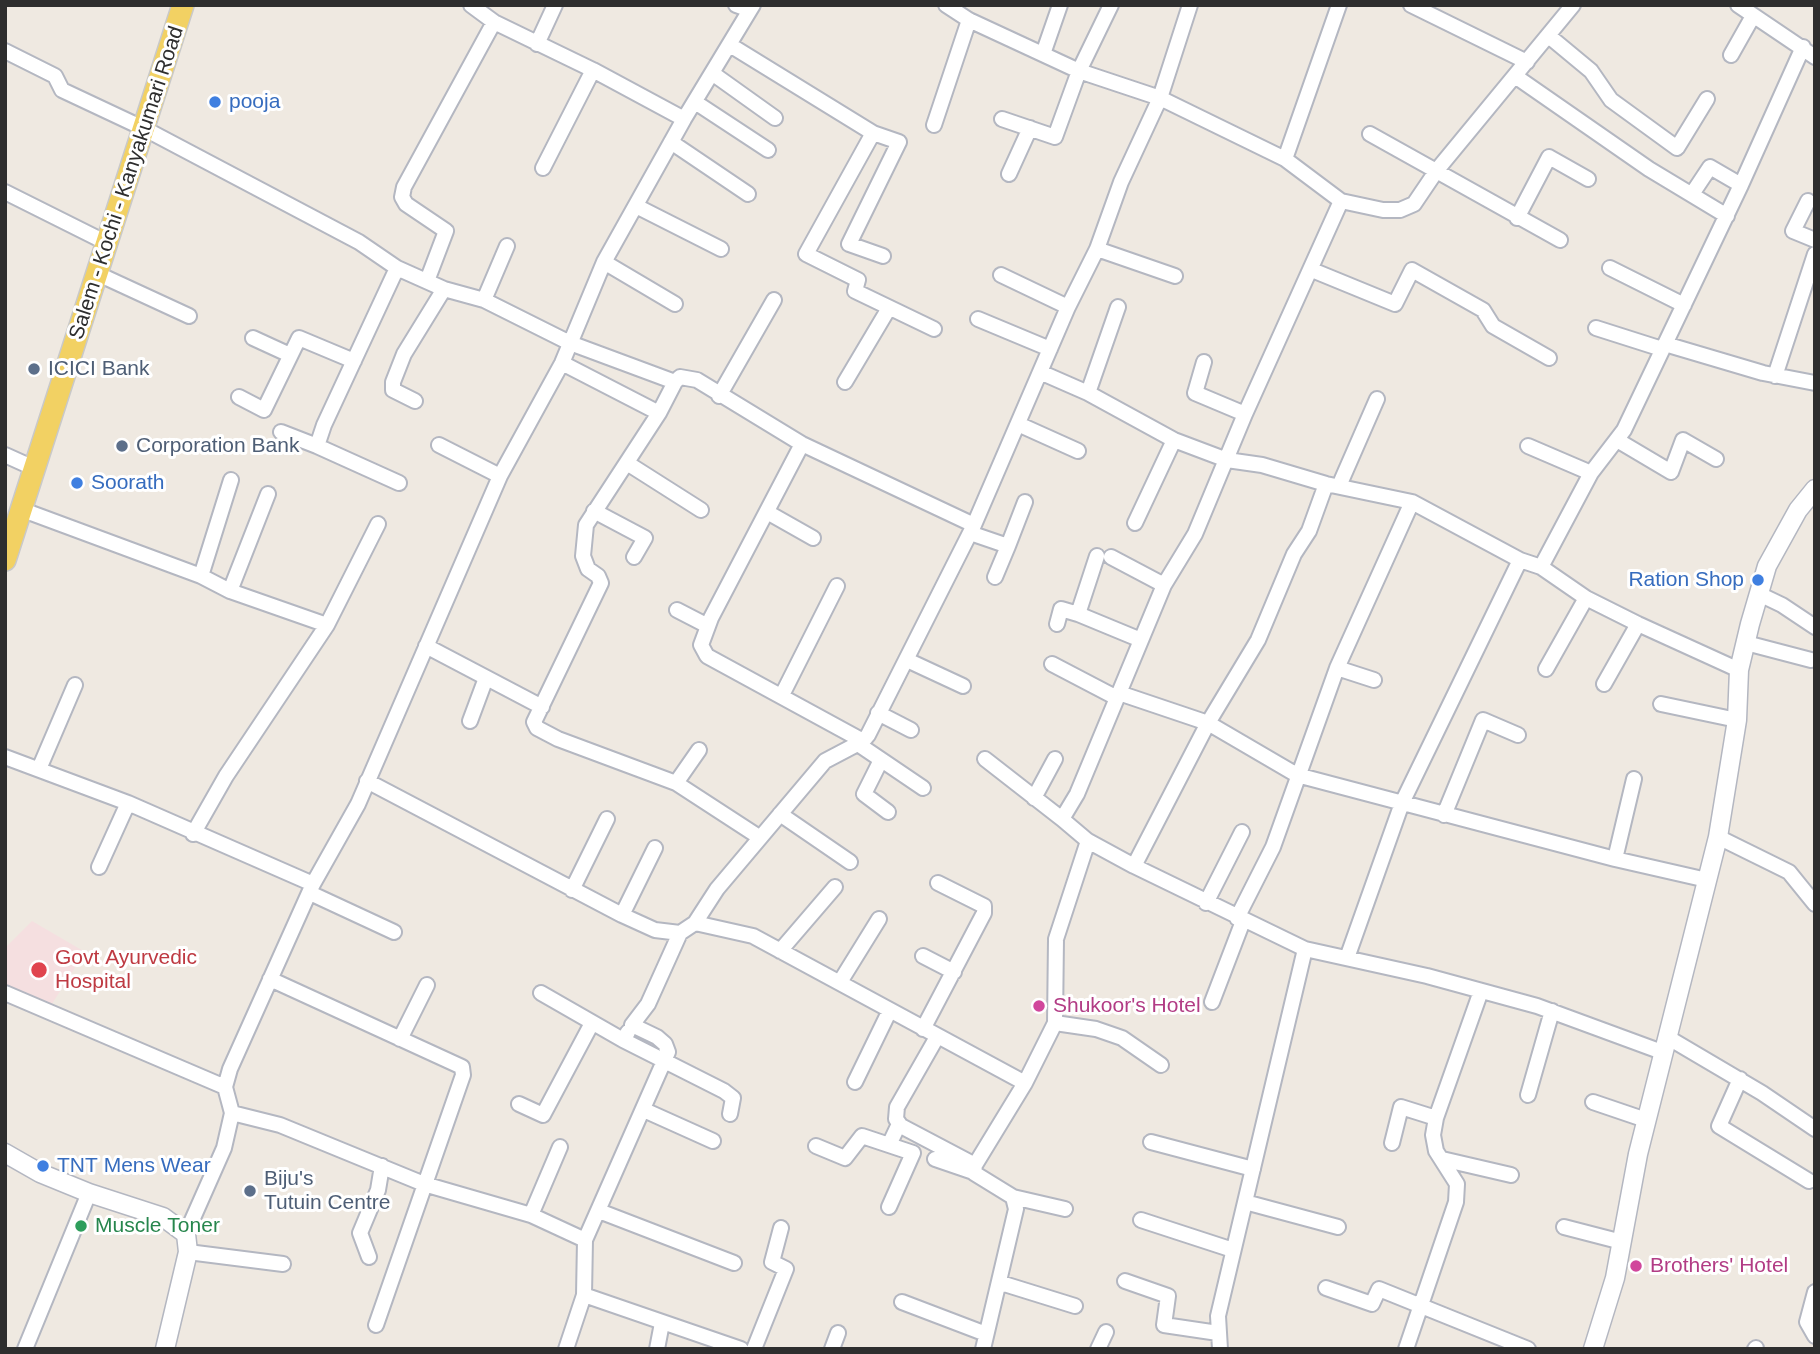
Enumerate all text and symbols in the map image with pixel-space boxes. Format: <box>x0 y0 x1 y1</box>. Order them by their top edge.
street label: Salem - Kochi - Kanyakumari Road <box>64 23 190 343</box>
place label: pooja <box>229 89 280 115</box>
marker: pooja <box>207 94 223 110</box>
place label: ICICI Bank <box>48 356 150 382</box>
marker: ICICI Bank <box>26 361 42 377</box>
place label: Corporation Bank <box>136 433 299 459</box>
marker: Corporation Bank <box>114 438 130 454</box>
place label: Soorath <box>91 470 165 496</box>
marker: Soorath <box>69 475 85 491</box>
place label: Ration Shop <box>1628 567 1744 593</box>
marker: Ration Shop <box>1750 572 1766 588</box>
place label: Govt Ayurvedic Hospital <box>55 945 197 995</box>
marker: Govt Ayurvedic Hospital <box>29 960 49 980</box>
place label: Shukoor's Hotel <box>1053 993 1201 1019</box>
marker: Shukoor's Hotel <box>1031 998 1047 1014</box>
place label: TNT Mens Wear <box>57 1153 211 1179</box>
marker: TNT Mens Wear <box>35 1158 51 1174</box>
place label: Biju's Tutuin Centre <box>264 1166 390 1216</box>
marker: Biju's Tutuin Centre <box>242 1183 258 1199</box>
place label: Muscle Toner <box>95 1213 220 1239</box>
marker: Muscle Toner <box>73 1218 89 1234</box>
place label: Brothers' Hotel <box>1650 1253 1788 1279</box>
marker: Brothers' Hotel <box>1628 1258 1644 1274</box>

